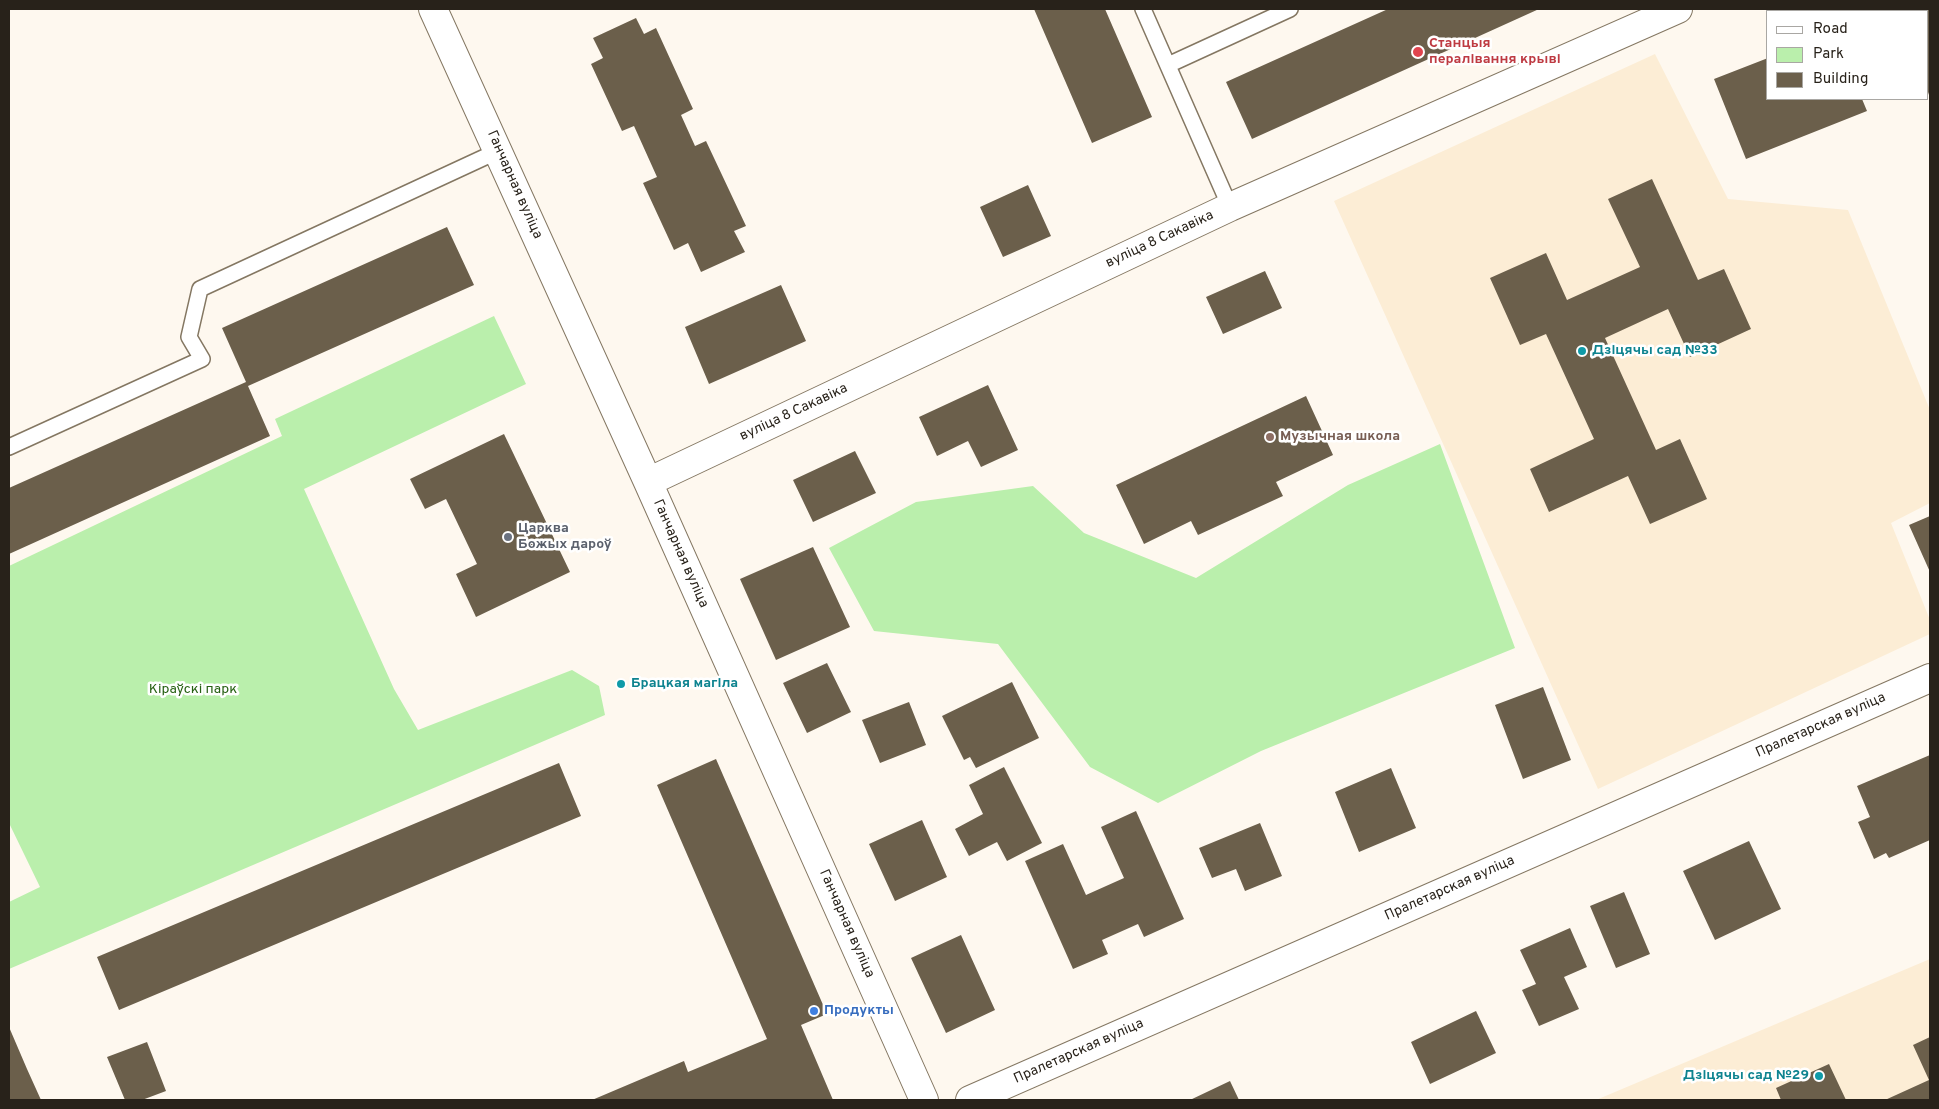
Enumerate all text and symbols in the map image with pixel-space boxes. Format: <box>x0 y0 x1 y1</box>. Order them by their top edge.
legend <box>1766 10 1929 100</box>
text: Road <box>1813 20 1848 39</box>
place label: Станцыя пералівання крыві <box>1429 36 1561 68</box>
marker: Станцыя пералівання крыві <box>1411 45 1425 59</box>
text: Park <box>1813 45 1844 64</box>
text: Building <box>1813 70 1868 89</box>
street label: Ганчарная вуліца <box>483 128 545 242</box>
street label: вуліца 8 Сакавіка <box>1103 208 1217 272</box>
place label: Дзіцячы сад №33 <box>1592 343 1718 359</box>
marker: Дзіцячы сад №33 <box>1576 345 1588 357</box>
street label: вуліца 8 Сакавіка <box>737 381 851 445</box>
place label: Музычная школа <box>1280 429 1400 445</box>
marker: Музычная школа <box>1264 431 1276 443</box>
street label: Ганчарная вуліца <box>649 497 711 611</box>
place label: Царква Божых дароў <box>518 521 612 554</box>
marker: Царква Божых дароў <box>502 531 514 543</box>
place label: Брацкая магіла <box>631 676 738 692</box>
marker: Брацкая магіла <box>615 678 627 690</box>
park label: Кіраўскі парк <box>149 682 237 698</box>
street label: Пралетарская вуліца <box>1754 690 1888 762</box>
street label: Пралетарская вуліца <box>1383 853 1517 925</box>
street label: Ганчарная вуліца <box>815 867 877 981</box>
place label: Продукты <box>824 1003 894 1019</box>
marker: Продукты <box>808 1005 820 1017</box>
street label: Пралетарская вуліца <box>1012 1016 1146 1088</box>
place label: Дзіцячы сад №29 <box>1683 1068 1809 1084</box>
marker: Дзіцячы сад №29 <box>1813 1070 1825 1082</box>

